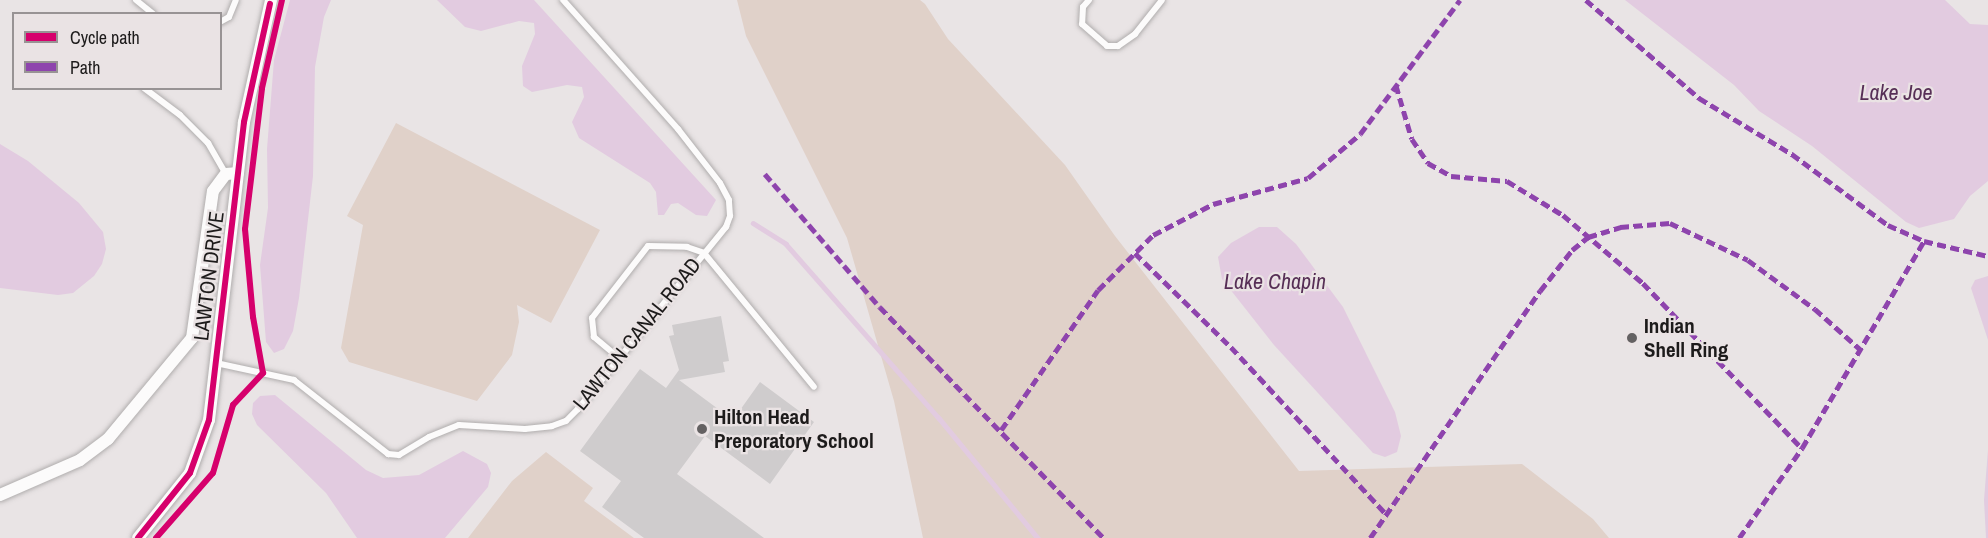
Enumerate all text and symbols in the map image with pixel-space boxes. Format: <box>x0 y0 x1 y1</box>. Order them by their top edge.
legend <box>12 12 222 90</box>
text: Cycle path <box>70 25 140 50</box>
text: Path <box>70 55 100 80</box>
water label: Lake Joe <box>1859 80 1933 106</box>
street label: LAWTON DRIVE <box>189 210 229 342</box>
street label: LAWTON CANAL ROAD <box>568 252 706 416</box>
water label: Lake Chapin <box>1224 269 1326 295</box>
place label: Indian Shell Ring <box>1644 313 1728 363</box>
marker: Indian Shell Ring <box>1625 331 1639 345</box>
place label: Hilton Head Preporatory School <box>714 404 874 454</box>
marker: Hilton Head Preporatory School <box>695 422 709 436</box>

